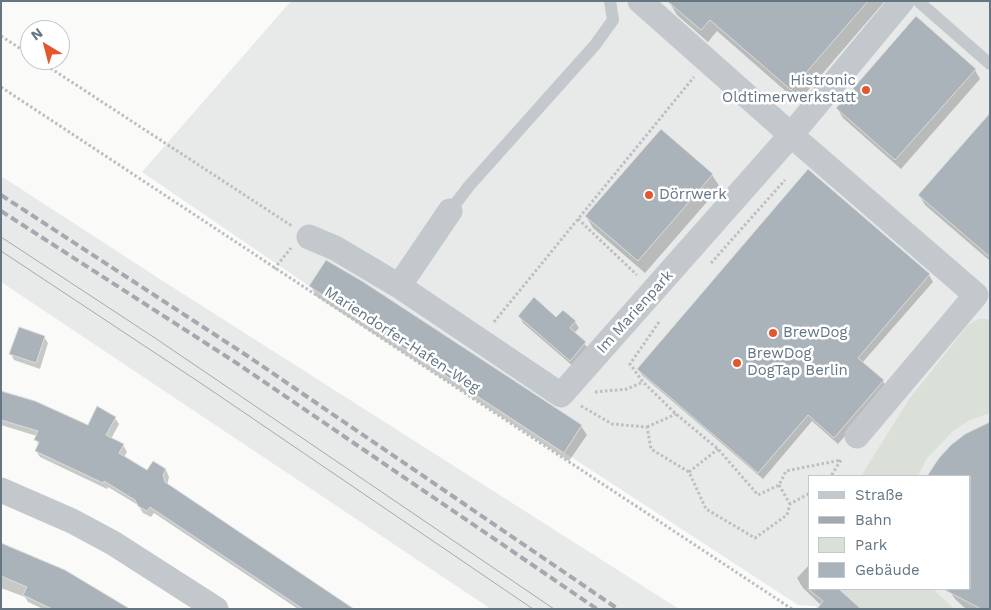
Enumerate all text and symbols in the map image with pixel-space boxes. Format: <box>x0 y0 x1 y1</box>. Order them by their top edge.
north arrow <box>20 20 70 70</box>
text: N <box>28 24 46 43</box>
place label: Histronic Oldtimerwerkstatt <box>722 72 856 107</box>
marker: Histronic Oldtimerwerkstatt <box>860 84 872 96</box>
place label: Dörrwerk <box>659 186 727 204</box>
marker: Dörrwerk <box>643 189 655 201</box>
street label: Im Marienpark <box>593 267 677 357</box>
street label: Mariendorfer-Hafen-Weg <box>321 283 483 397</box>
place label: BrewDog <box>783 324 847 342</box>
marker: BrewDog <box>767 327 779 339</box>
place label: BrewDog DogTap Berlin <box>747 345 848 380</box>
marker: BrewDog DogTap Berlin <box>731 357 743 369</box>
legend <box>808 475 971 590</box>
text: Straße <box>855 486 903 504</box>
text: Bahn <box>855 511 892 529</box>
text: Park <box>855 536 887 554</box>
text: Gebäude <box>855 561 920 579</box>

